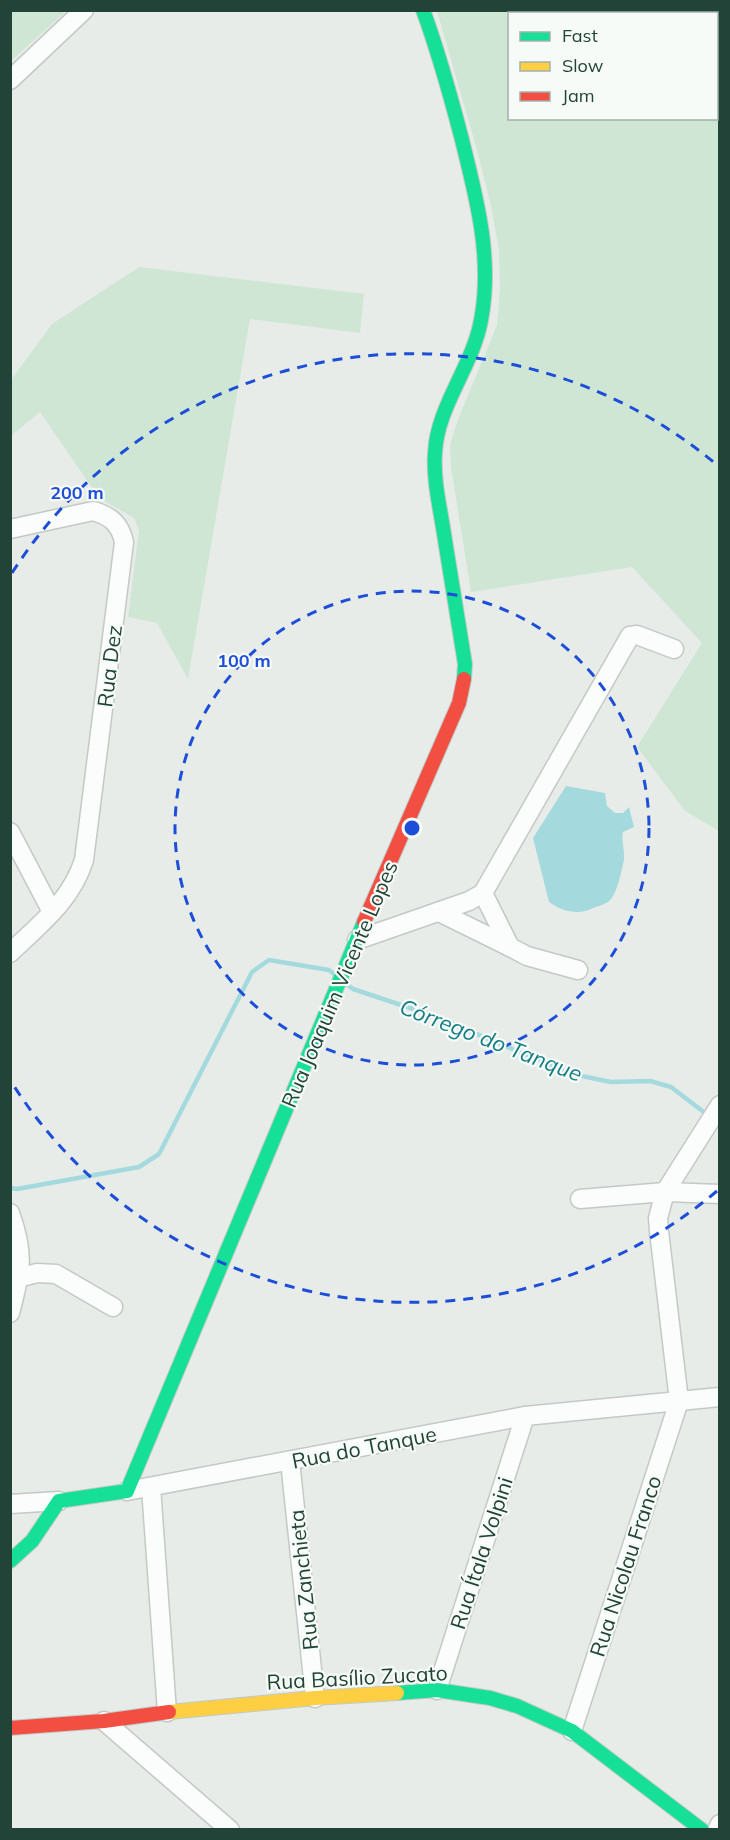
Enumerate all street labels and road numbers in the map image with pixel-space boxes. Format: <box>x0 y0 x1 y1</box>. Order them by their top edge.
street label: Rua Dez <box>91 623 127 709</box>
street label: Rua Joaquim Vicente Lopes <box>275 857 403 1111</box>
street label: Rua do Tanque <box>289 1420 439 1474</box>
street label: Rua Nicolau Franco <box>583 1472 667 1660</box>
street label: Rua Ítala Volpini <box>444 1474 518 1632</box>
street label: Rua Zanchieta <box>283 1509 323 1651</box>
street label: Rua Basílio Zucato <box>266 1659 448 1695</box>

